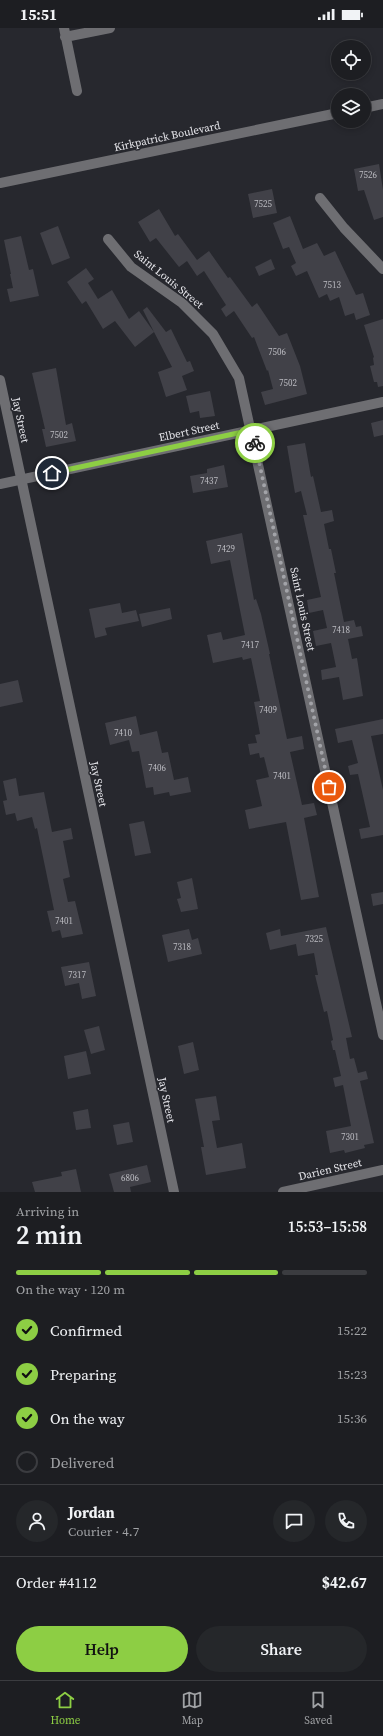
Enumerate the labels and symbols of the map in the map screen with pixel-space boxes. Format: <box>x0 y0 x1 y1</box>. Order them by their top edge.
street label: Kirkpatrick Boulevard <box>113 118 222 155</box>
house number: 7526 <box>359 169 377 181</box>
house number: 7525 <box>254 198 272 210</box>
street label: Saint Louis Street <box>131 247 207 312</box>
house number: 7513 <box>323 279 341 291</box>
house number: 7506 <box>268 346 286 358</box>
house number: 7502 <box>279 377 297 389</box>
street label: Jay Street <box>8 395 33 445</box>
street label: Elbert Street <box>158 418 221 445</box>
courier <box>235 423 275 463</box>
house number: 7502 <box>50 429 68 441</box>
pin <box>35 456 69 490</box>
house number: 7437 <box>200 475 218 487</box>
house number: 7429 <box>217 543 235 555</box>
street label: Saint Louis Street <box>286 566 319 653</box>
house number: 7418 <box>332 624 350 636</box>
house number: 7417 <box>241 639 259 651</box>
house number: 7409 <box>259 704 277 716</box>
house number: 7410 <box>114 727 132 739</box>
street label: Jay Street <box>86 759 111 809</box>
house number: 7406 <box>148 762 166 774</box>
house number: 7401 <box>273 770 291 782</box>
pin <box>312 770 346 804</box>
house number: 7401 <box>55 915 73 927</box>
house number: 7325 <box>305 933 323 945</box>
house number: 7318 <box>173 941 191 953</box>
house number: 7317 <box>68 969 86 981</box>
street label: Jay Street <box>154 1075 179 1125</box>
house number: 7301 <box>341 1131 359 1143</box>
street label: Darien Street <box>297 1155 364 1184</box>
house number: 6806 <box>121 1172 139 1184</box>

